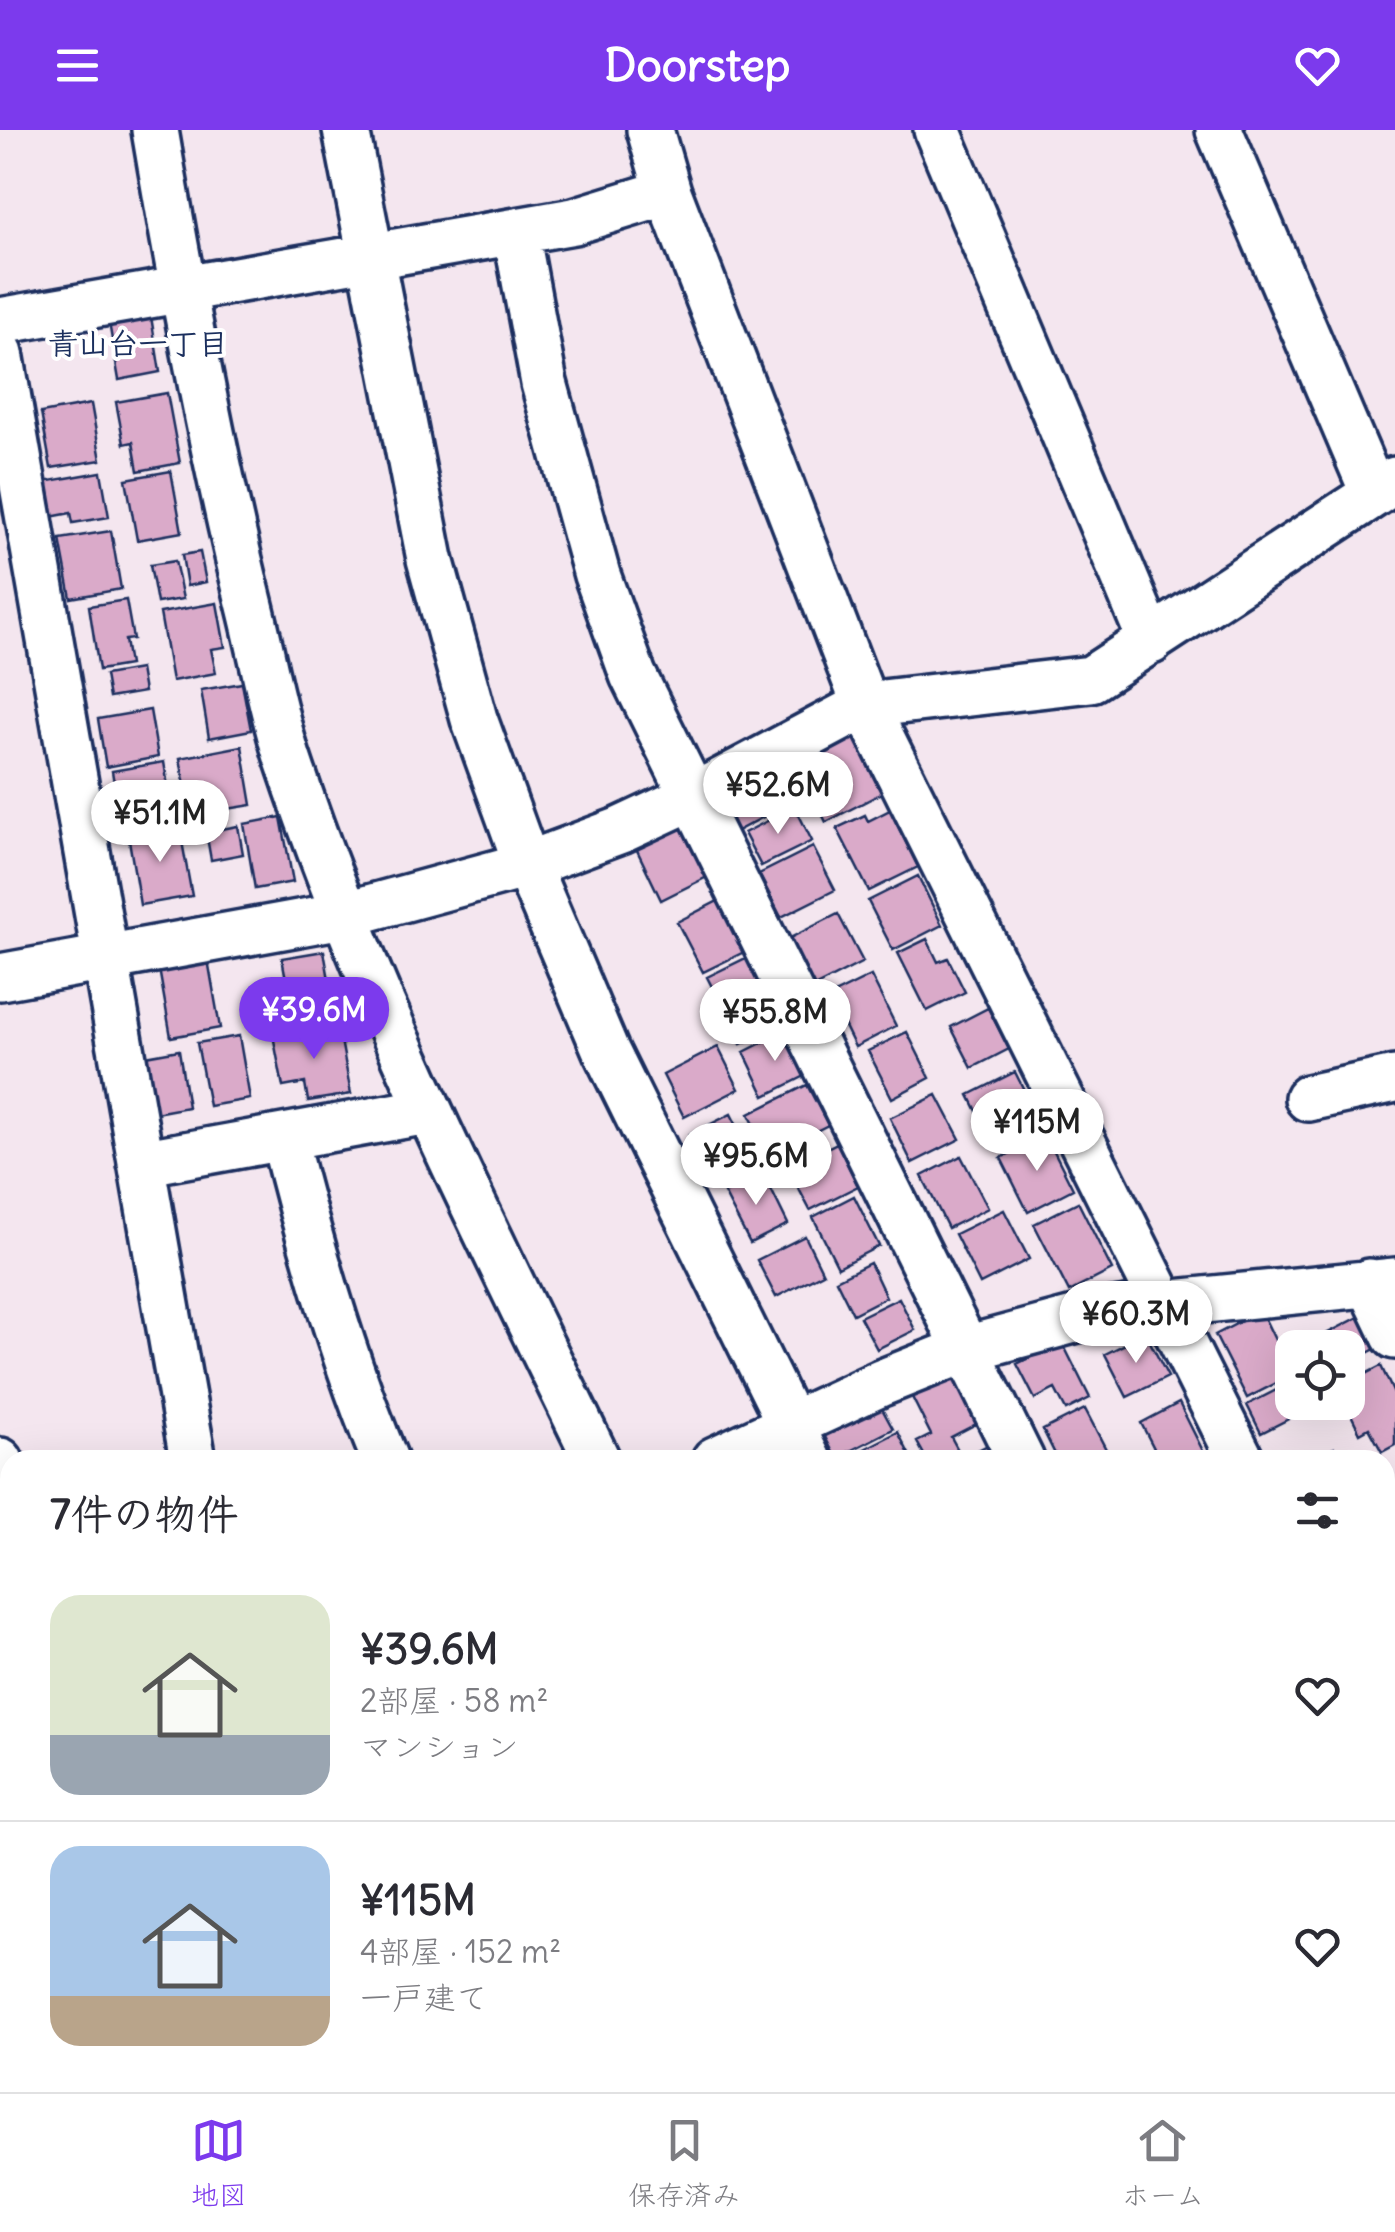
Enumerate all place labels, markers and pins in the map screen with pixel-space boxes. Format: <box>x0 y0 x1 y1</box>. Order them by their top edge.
pin: ¥52.6M <box>697 752 859 837</box>
pin: ¥51.1M <box>79 780 241 865</box>
pin: ¥39.6M <box>233 977 395 1062</box>
pin: ¥55.8M <box>694 979 856 1064</box>
pin: ¥115M <box>967 1089 1107 1174</box>
pin: ¥95.6M <box>675 1123 837 1208</box>
pin: ¥60.3M <box>1055 1281 1217 1366</box>

